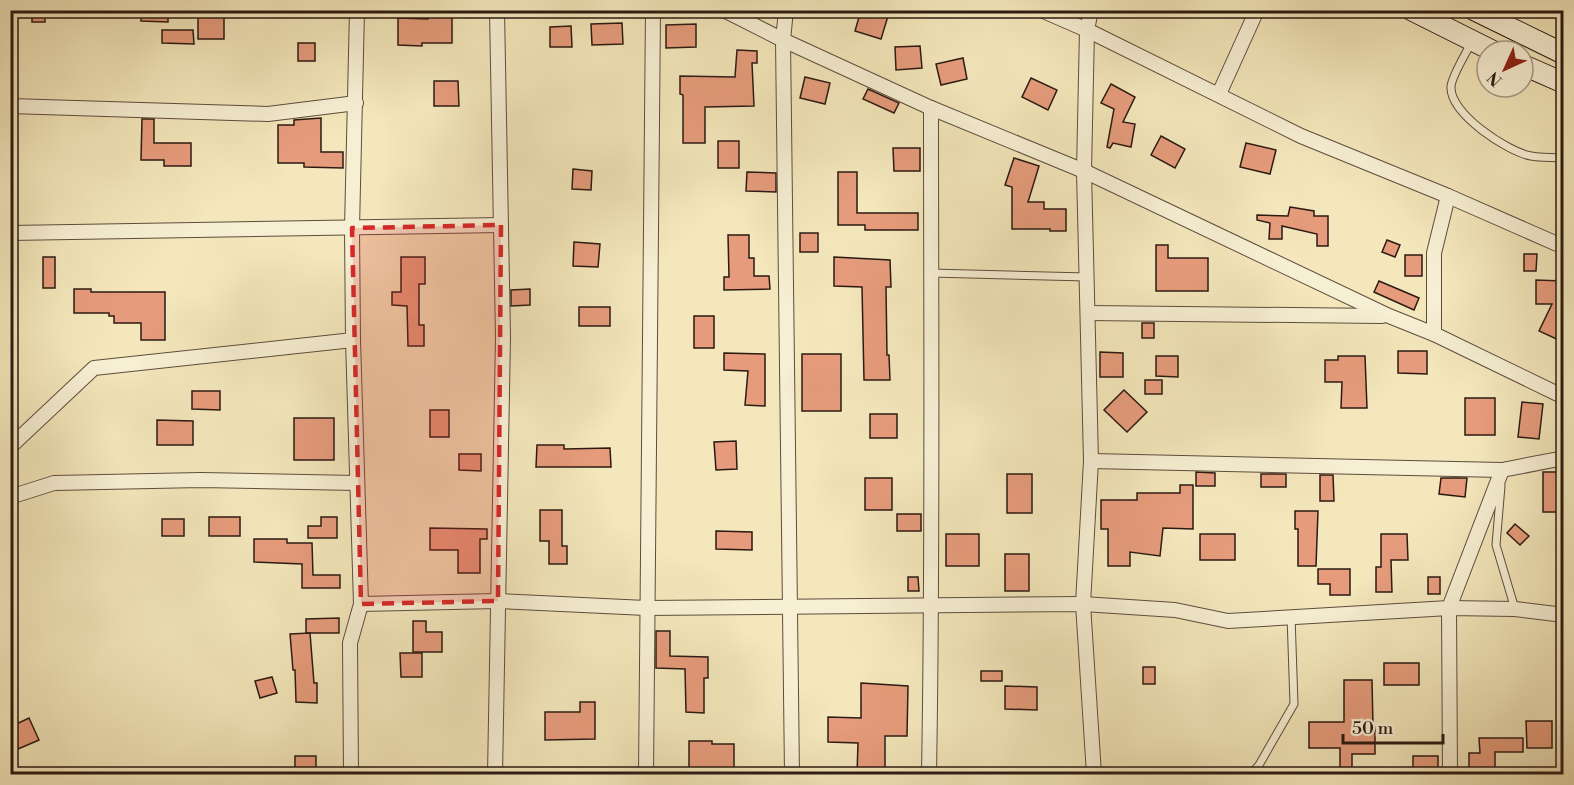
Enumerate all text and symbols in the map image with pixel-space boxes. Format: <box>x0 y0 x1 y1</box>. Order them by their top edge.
north arrow <box>1475 39 1535 99</box>
text: N <box>1483 67 1507 90</box>
scale bar <box>1343 707 1444 745</box>
text: 50 m <box>1352 717 1394 740</box>

